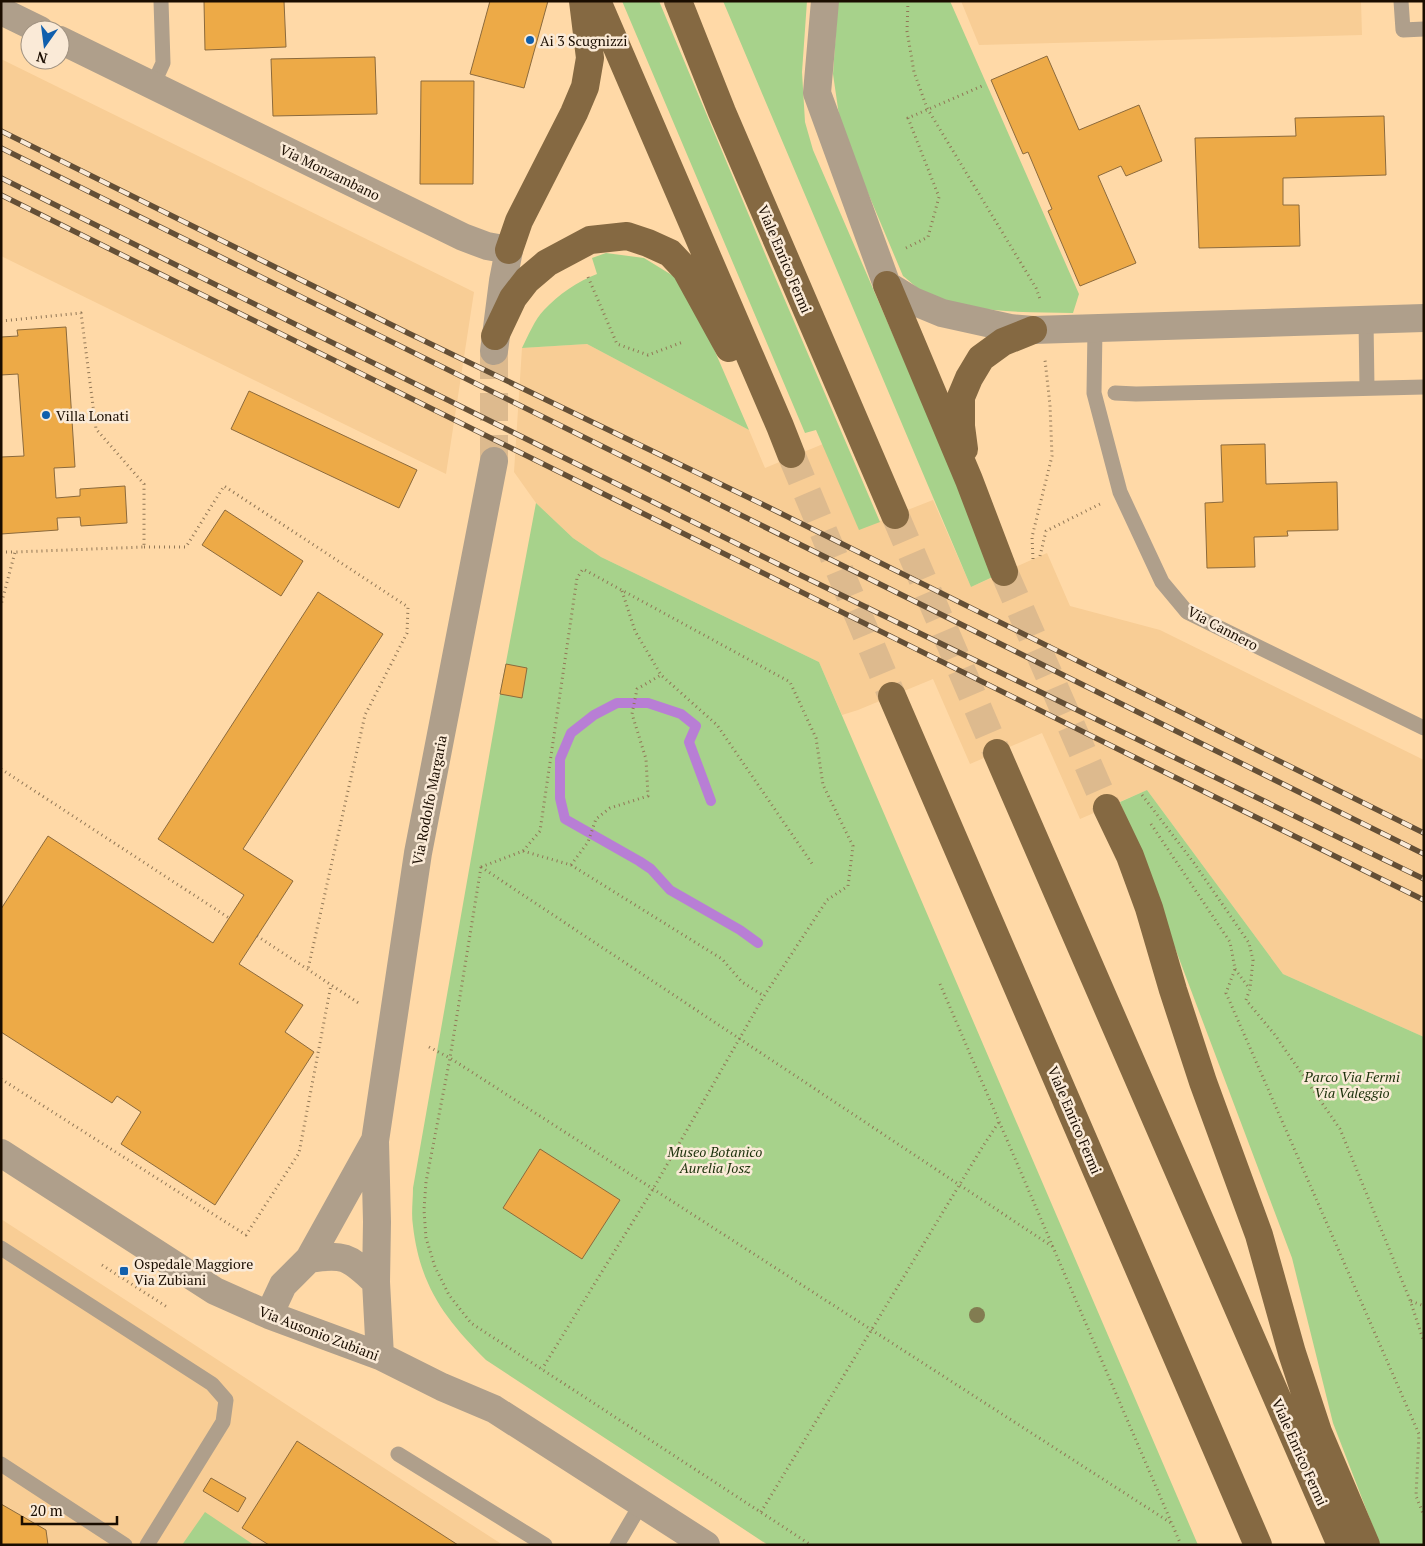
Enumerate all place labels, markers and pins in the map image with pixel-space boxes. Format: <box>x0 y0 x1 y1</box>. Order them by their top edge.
place label: Ai 3 Scugnizzi <box>540 31 628 50</box>
marker: Ai 3 Scugnizzi <box>524 34 536 46</box>
place label: Villa Lonati <box>56 406 129 425</box>
marker: Villa Lonati <box>40 409 52 421</box>
place label: Ospedale Maggiore Via Zubiani <box>134 1254 253 1289</box>
marker: Ospedale Maggiore Via Zubiani <box>118 1265 130 1277</box>

